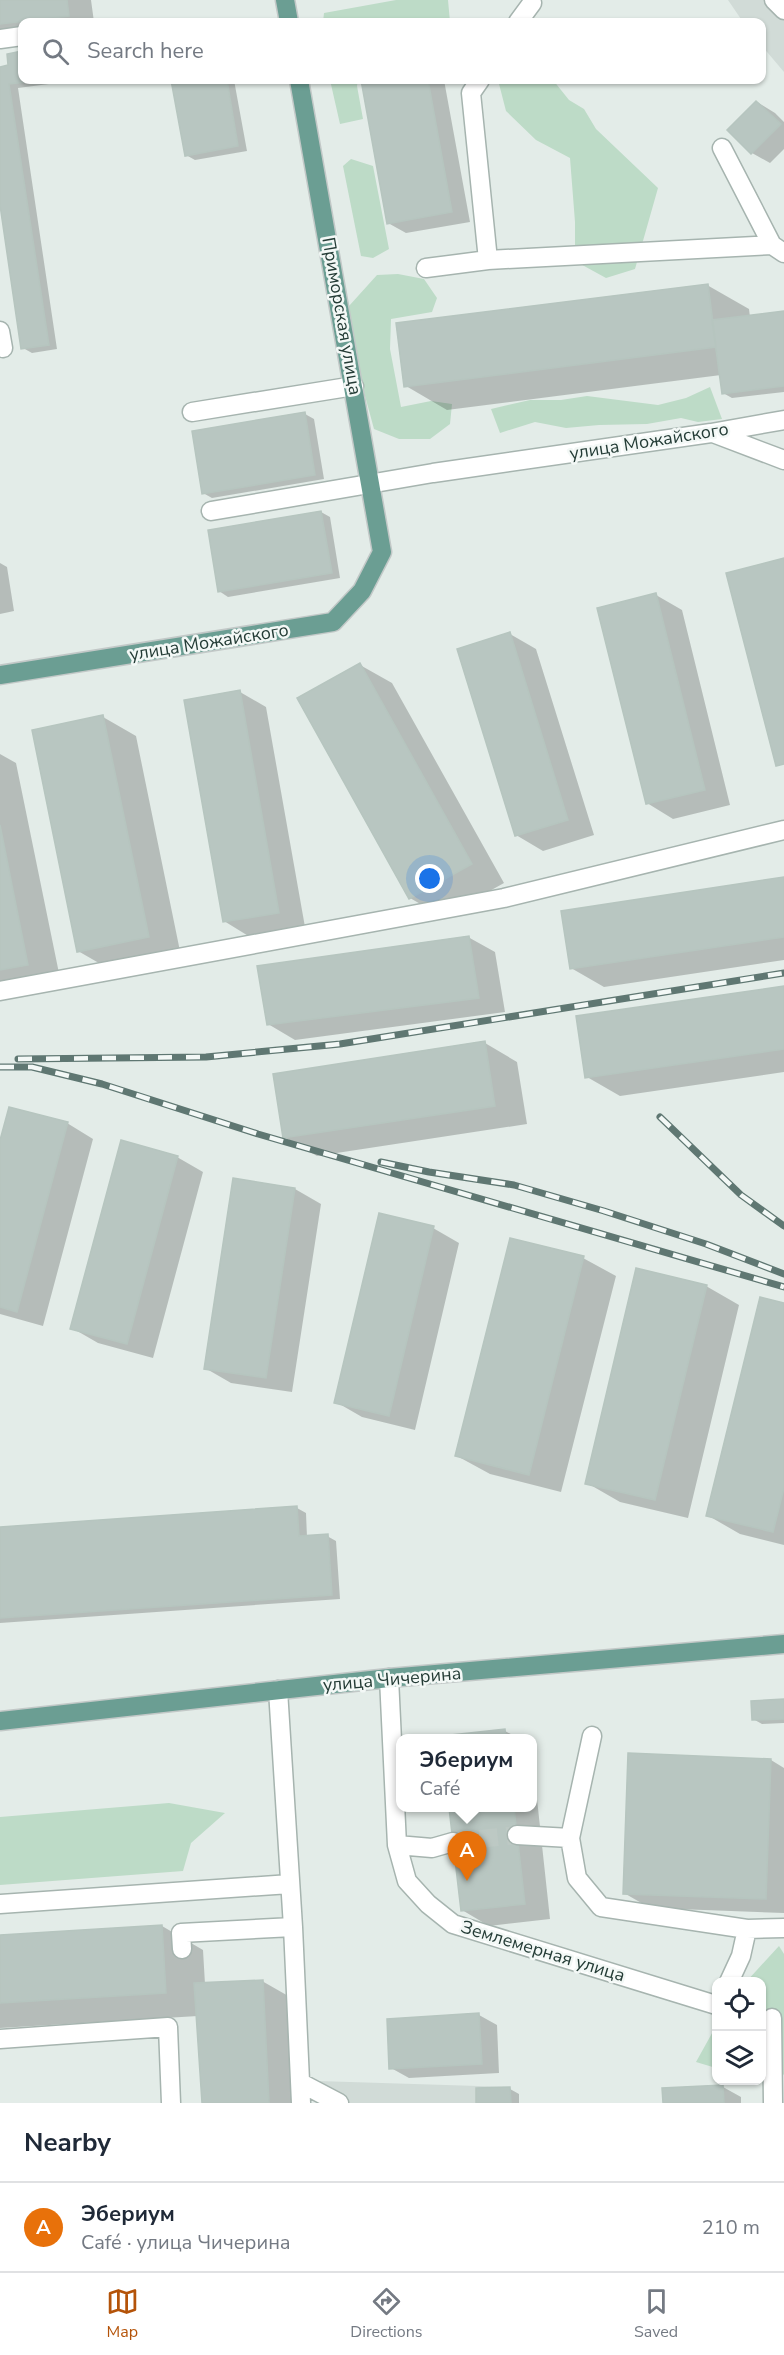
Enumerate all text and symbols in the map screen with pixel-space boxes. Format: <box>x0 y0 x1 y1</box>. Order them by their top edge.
search box <box>18 18 766 84</box>
icon: search <box>39 35 72 68</box>
text: Search here <box>87 36 204 66</box>
street label: Приморская улица <box>316 235 368 397</box>
street label: улица Можайского <box>568 417 730 465</box>
street label: улица Можайского <box>128 618 290 666</box>
your location <box>415 864 444 893</box>
street label: улица Чичерина <box>322 1661 462 1697</box>
popup <box>396 1734 537 1812</box>
text: Эбериум <box>420 1745 513 1775</box>
text: Café <box>420 1775 460 1802</box>
pin: A <box>448 1832 486 1881</box>
street label: Землемерная улица <box>458 1915 628 1987</box>
map controls <box>712 1977 766 2085</box>
button: locate <box>712 1977 766 2031</box>
button: layers <box>712 2031 766 2085</box>
text: Nearby <box>24 2125 111 2160</box>
text: Эбериум <box>81 2199 175 2229</box>
text: A <box>36 2214 51 2241</box>
text: 210 m <box>702 2214 760 2241</box>
text: Café · улица Чичерина <box>81 2229 291 2256</box>
tab: Map <box>106 2285 139 2343</box>
tab: Directions <box>350 2285 422 2343</box>
tab: Saved <box>634 2285 678 2343</box>

